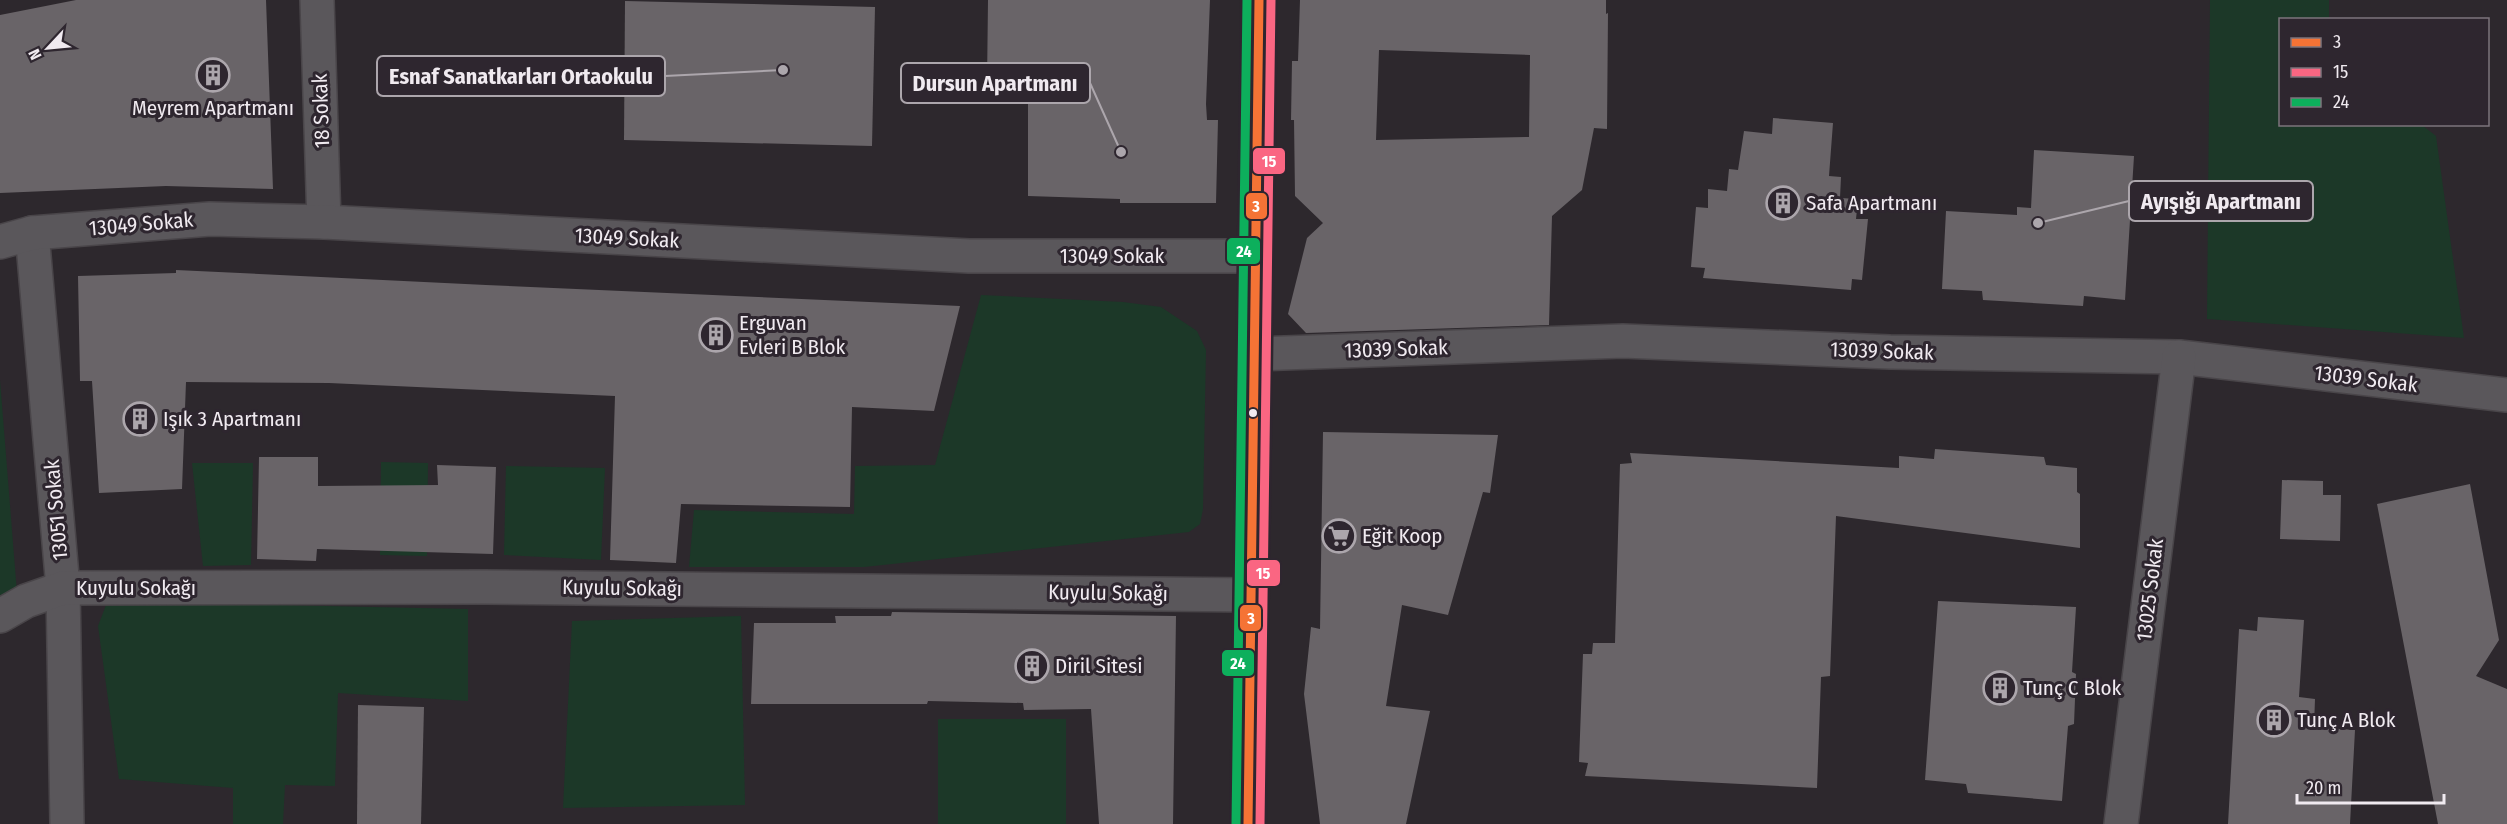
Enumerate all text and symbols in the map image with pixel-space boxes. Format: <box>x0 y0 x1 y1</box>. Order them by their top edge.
north arrow <box>18 18 78 78</box>
legend <box>2279 18 2489 126</box>
text: 3 <box>2333 31 2341 53</box>
text: N <box>24 46 46 63</box>
callout: Esnaf Sanatkarları Ortaokulu <box>377 56 665 96</box>
building icon: Meyrem Apartmanı <box>195 57 231 93</box>
text: 15 <box>2333 61 2348 83</box>
text: Esnaf Sanatkarları Ortaokulu <box>389 63 653 90</box>
callout: Dursun Apartmanı <box>901 63 1090 103</box>
text: Dursun Apartmanı <box>913 70 1077 97</box>
street label: 18 Sokak <box>307 73 335 149</box>
text: 24 <box>2333 91 2350 113</box>
place label: Meyrem Apartmanı <box>132 95 294 121</box>
line badge: 15 <box>1252 147 1286 175</box>
text: 15 <box>1262 152 1276 171</box>
callout: Ayışığı Apartmanı <box>2129 181 2313 221</box>
building icon: Safa Apartmanı <box>1765 185 1801 221</box>
text: Ayışığı Apartmanı <box>2140 188 2301 215</box>
place label: Safa Apartmanı <box>1806 190 1937 216</box>
line badge: 3 <box>1245 192 1268 220</box>
text: 3 <box>1251 197 1260 216</box>
street label: 13049 Sokak <box>88 206 194 242</box>
street label: 13049 Sokak <box>574 222 680 254</box>
line badge: 24 <box>1226 237 1261 265</box>
text: 24 <box>1235 242 1252 261</box>
street label: 13049 Sokak <box>1060 243 1164 269</box>
place label: Erguvan Evleri B Blok <box>739 310 846 360</box>
building icon: Erguvan Evleri B Blok <box>698 317 734 353</box>
street label: 13039 Sokak <box>1344 334 1449 364</box>
street label: 13039 Sokak <box>1830 336 1935 366</box>
street label: 13039 Sokak <box>2313 360 2419 398</box>
building icon: Işık 3 Apartmanı <box>122 401 158 437</box>
place label: Işık 3 Apartmanı <box>163 406 301 432</box>
unlabelled marker <box>1247 407 1259 419</box>
street label: 13051 Sokak <box>39 458 73 562</box>
supermarket icon: Eğit Koop <box>1321 518 1357 554</box>
place label: Eğit Koop <box>1362 523 1442 549</box>
street label: 13025 Sokak <box>2131 537 2169 643</box>
line badge: 15 <box>1246 559 1281 587</box>
text: 15 <box>1256 564 1270 583</box>
street label: Kuyulu Sokağı <box>562 574 682 602</box>
street label: Kuyulu Sokağı <box>76 575 196 601</box>
street label: Kuyulu Sokağı <box>1048 579 1168 607</box>
line badge: 3 <box>1239 604 1262 632</box>
text: 3 <box>1246 609 1255 628</box>
building icon: Diril Sitesi <box>1014 648 1050 684</box>
line badge: 24 <box>1221 649 1255 677</box>
place label: Diril Sitesi <box>1055 653 1143 679</box>
text: 24 <box>1229 654 1246 673</box>
building icon: Tunç C Blok <box>1982 670 2018 706</box>
place label: Tunç C Blok <box>2023 675 2121 701</box>
building icon: Tunç A Blok <box>2256 702 2292 738</box>
place label: Tunç A Blok <box>2297 707 2396 733</box>
scale bar <box>2297 767 2444 805</box>
text: 20 m <box>2306 777 2341 799</box>

